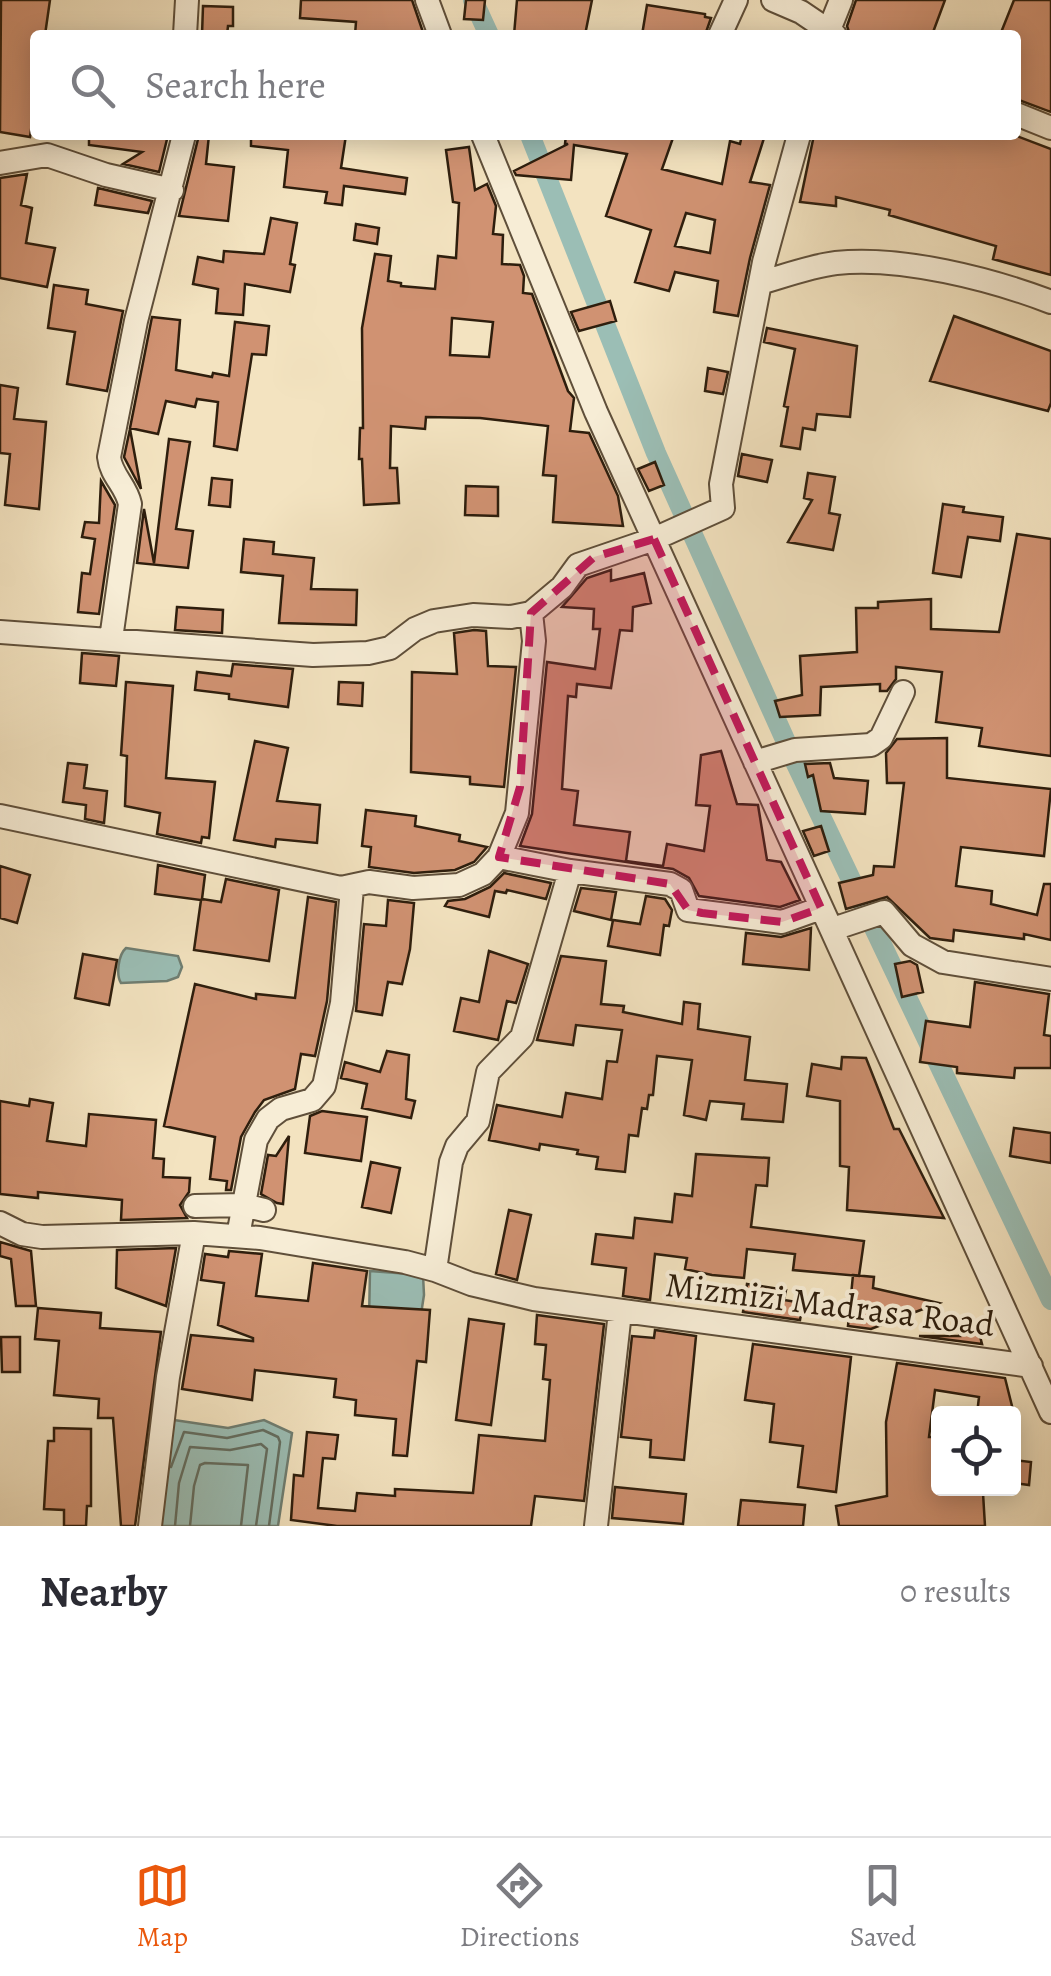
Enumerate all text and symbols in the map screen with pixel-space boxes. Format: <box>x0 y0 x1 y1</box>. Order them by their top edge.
search box <box>30 30 1021 140</box>
icon: search <box>65 58 120 113</box>
text: Search here <box>145 59 326 111</box>
street label: Mizmizi Madrasa Road <box>663 1260 997 1348</box>
map controls <box>931 1406 1021 1496</box>
button: locate <box>931 1406 1021 1496</box>
text: Nearby <box>40 1563 167 1620</box>
text: 0 results <box>900 1569 1011 1613</box>
tab: Map <box>135 1858 190 1956</box>
tab: Directions <box>460 1858 580 1956</box>
tab: Saved <box>850 1858 916 1956</box>

